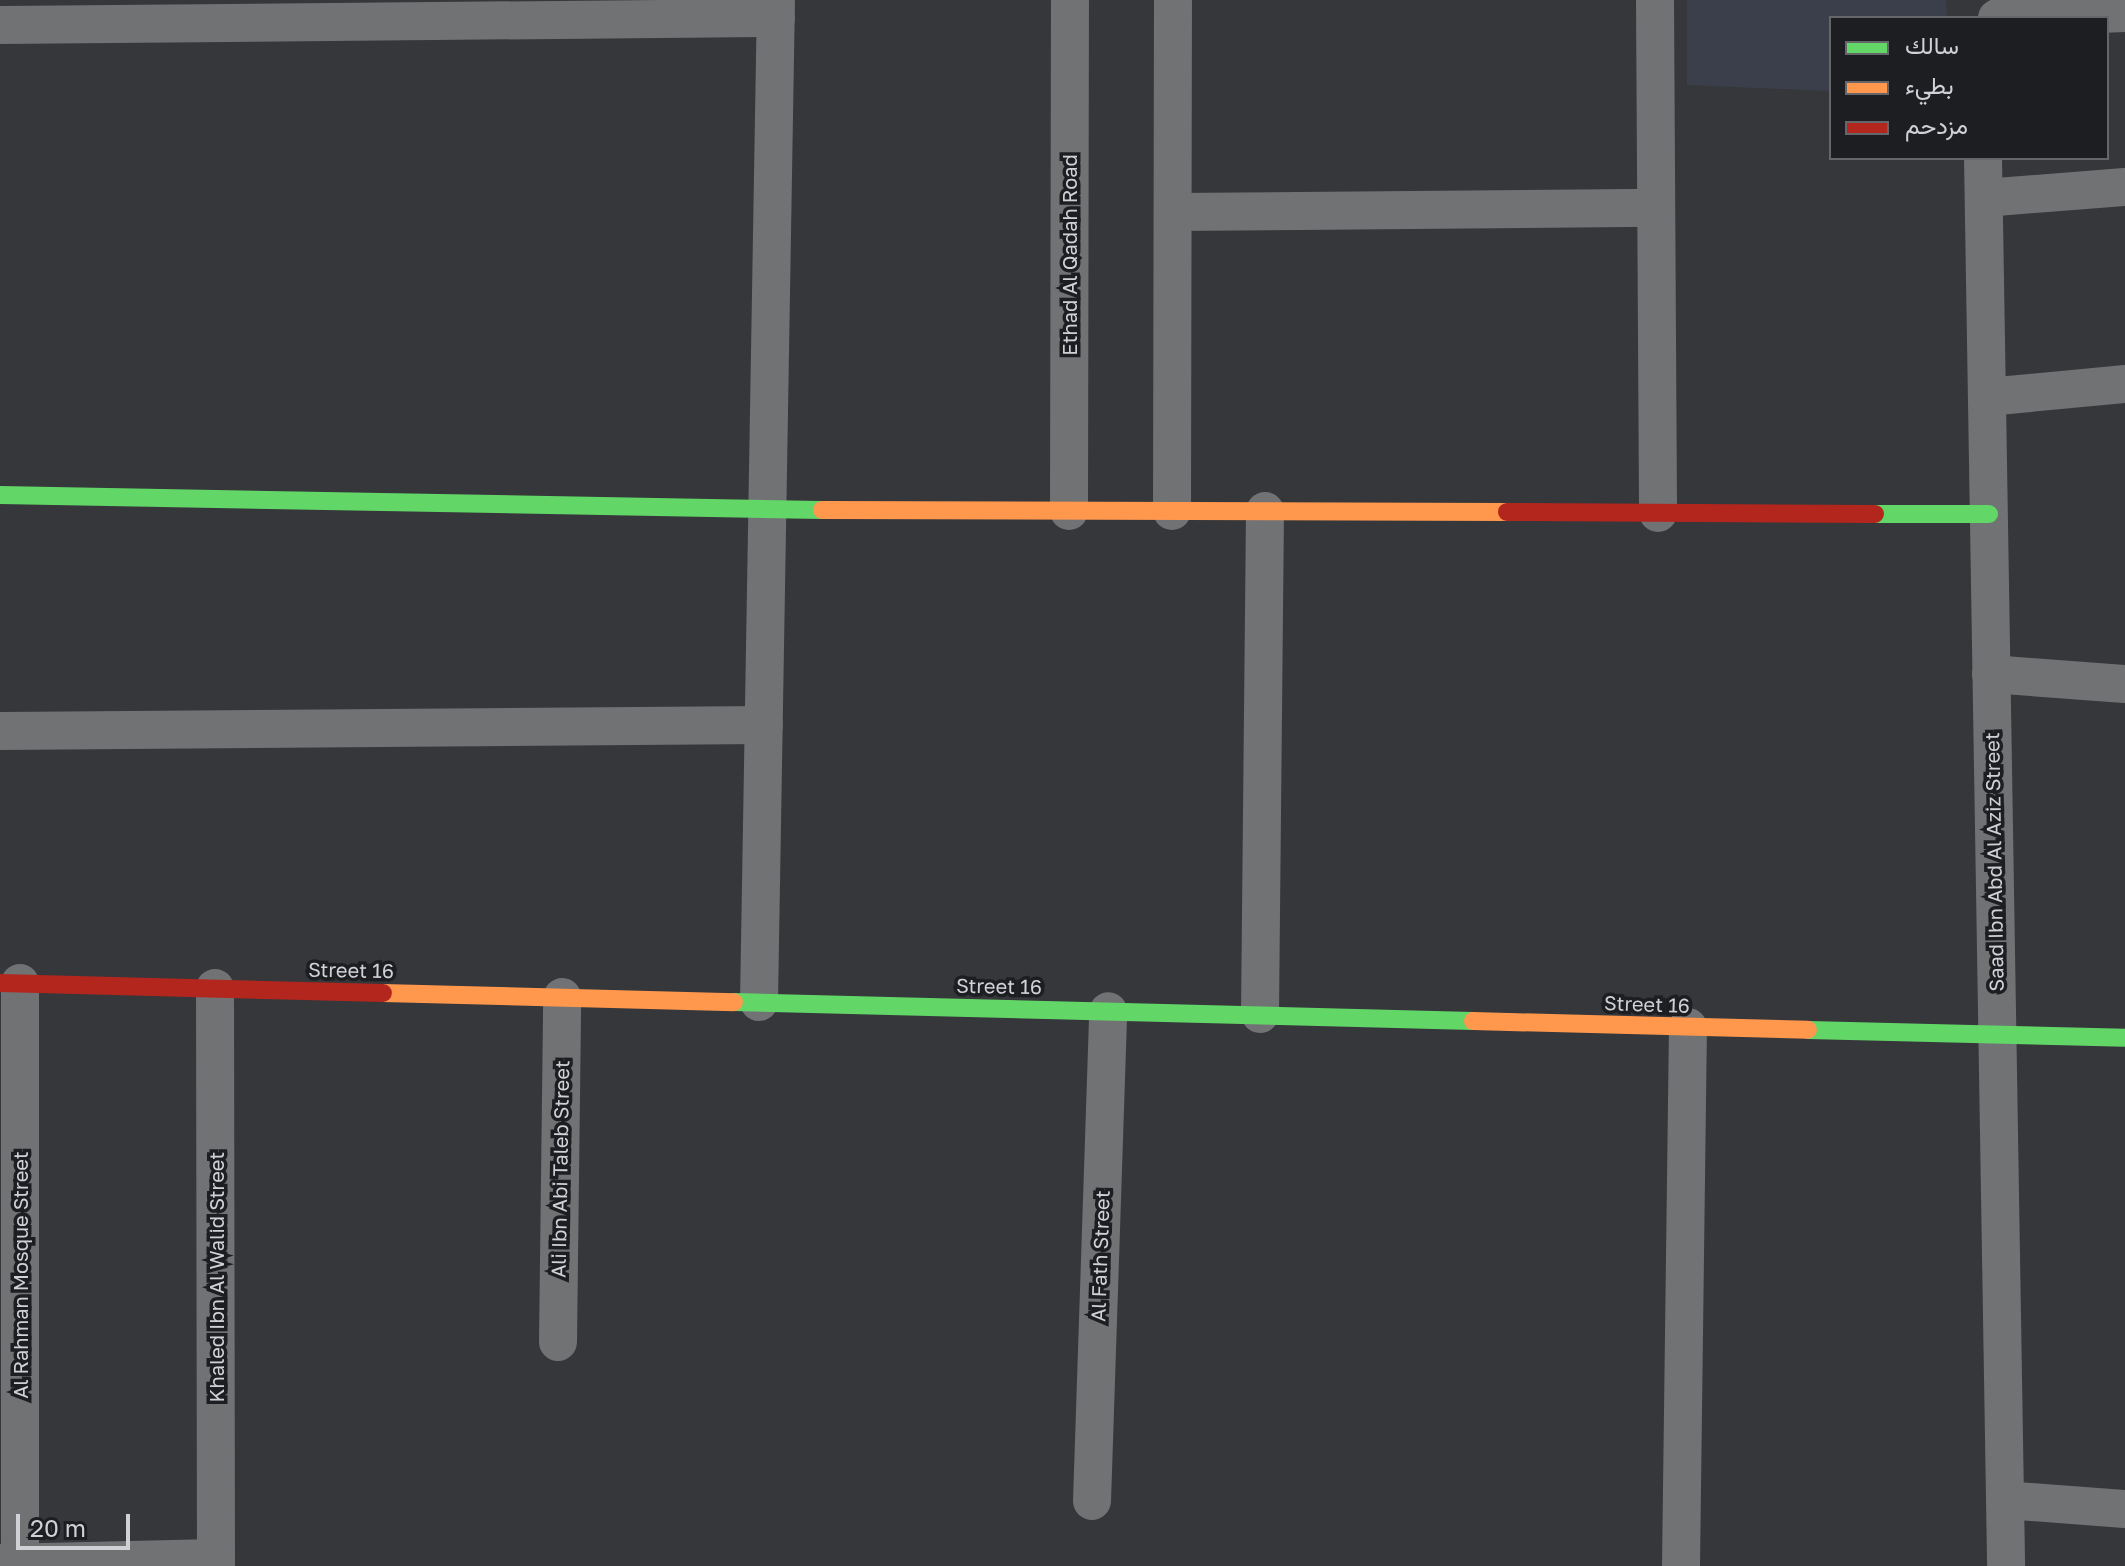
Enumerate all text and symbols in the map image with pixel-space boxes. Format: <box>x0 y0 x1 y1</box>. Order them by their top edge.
legend <box>1829 16 2109 160</box>
text: سالك <box>1905 30 1959 59</box>
text: بطيء <box>1905 70 1954 99</box>
text: مزدحم <box>1905 110 1968 139</box>
street label: Ethad Al Qadah Road <box>1057 154 1081 356</box>
street label: Saad Ibn Abd Al Aziz Street <box>1980 732 2008 992</box>
street label: Street 16 <box>308 957 394 983</box>
street label: Street 16 <box>956 973 1042 999</box>
street label: Street 16 <box>1604 991 1690 1017</box>
street label: Ali Ibn Abi Taleb Street <box>546 1060 574 1278</box>
street label: Al Rahman Mosque Street <box>8 1151 32 1399</box>
street label: Khaled Ibn Al Walid Street <box>204 1152 228 1402</box>
street label: Al Fath Street <box>1086 1190 1114 1322</box>
scale bar <box>20 1498 134 1548</box>
text: 20 m <box>30 1513 86 1542</box>

